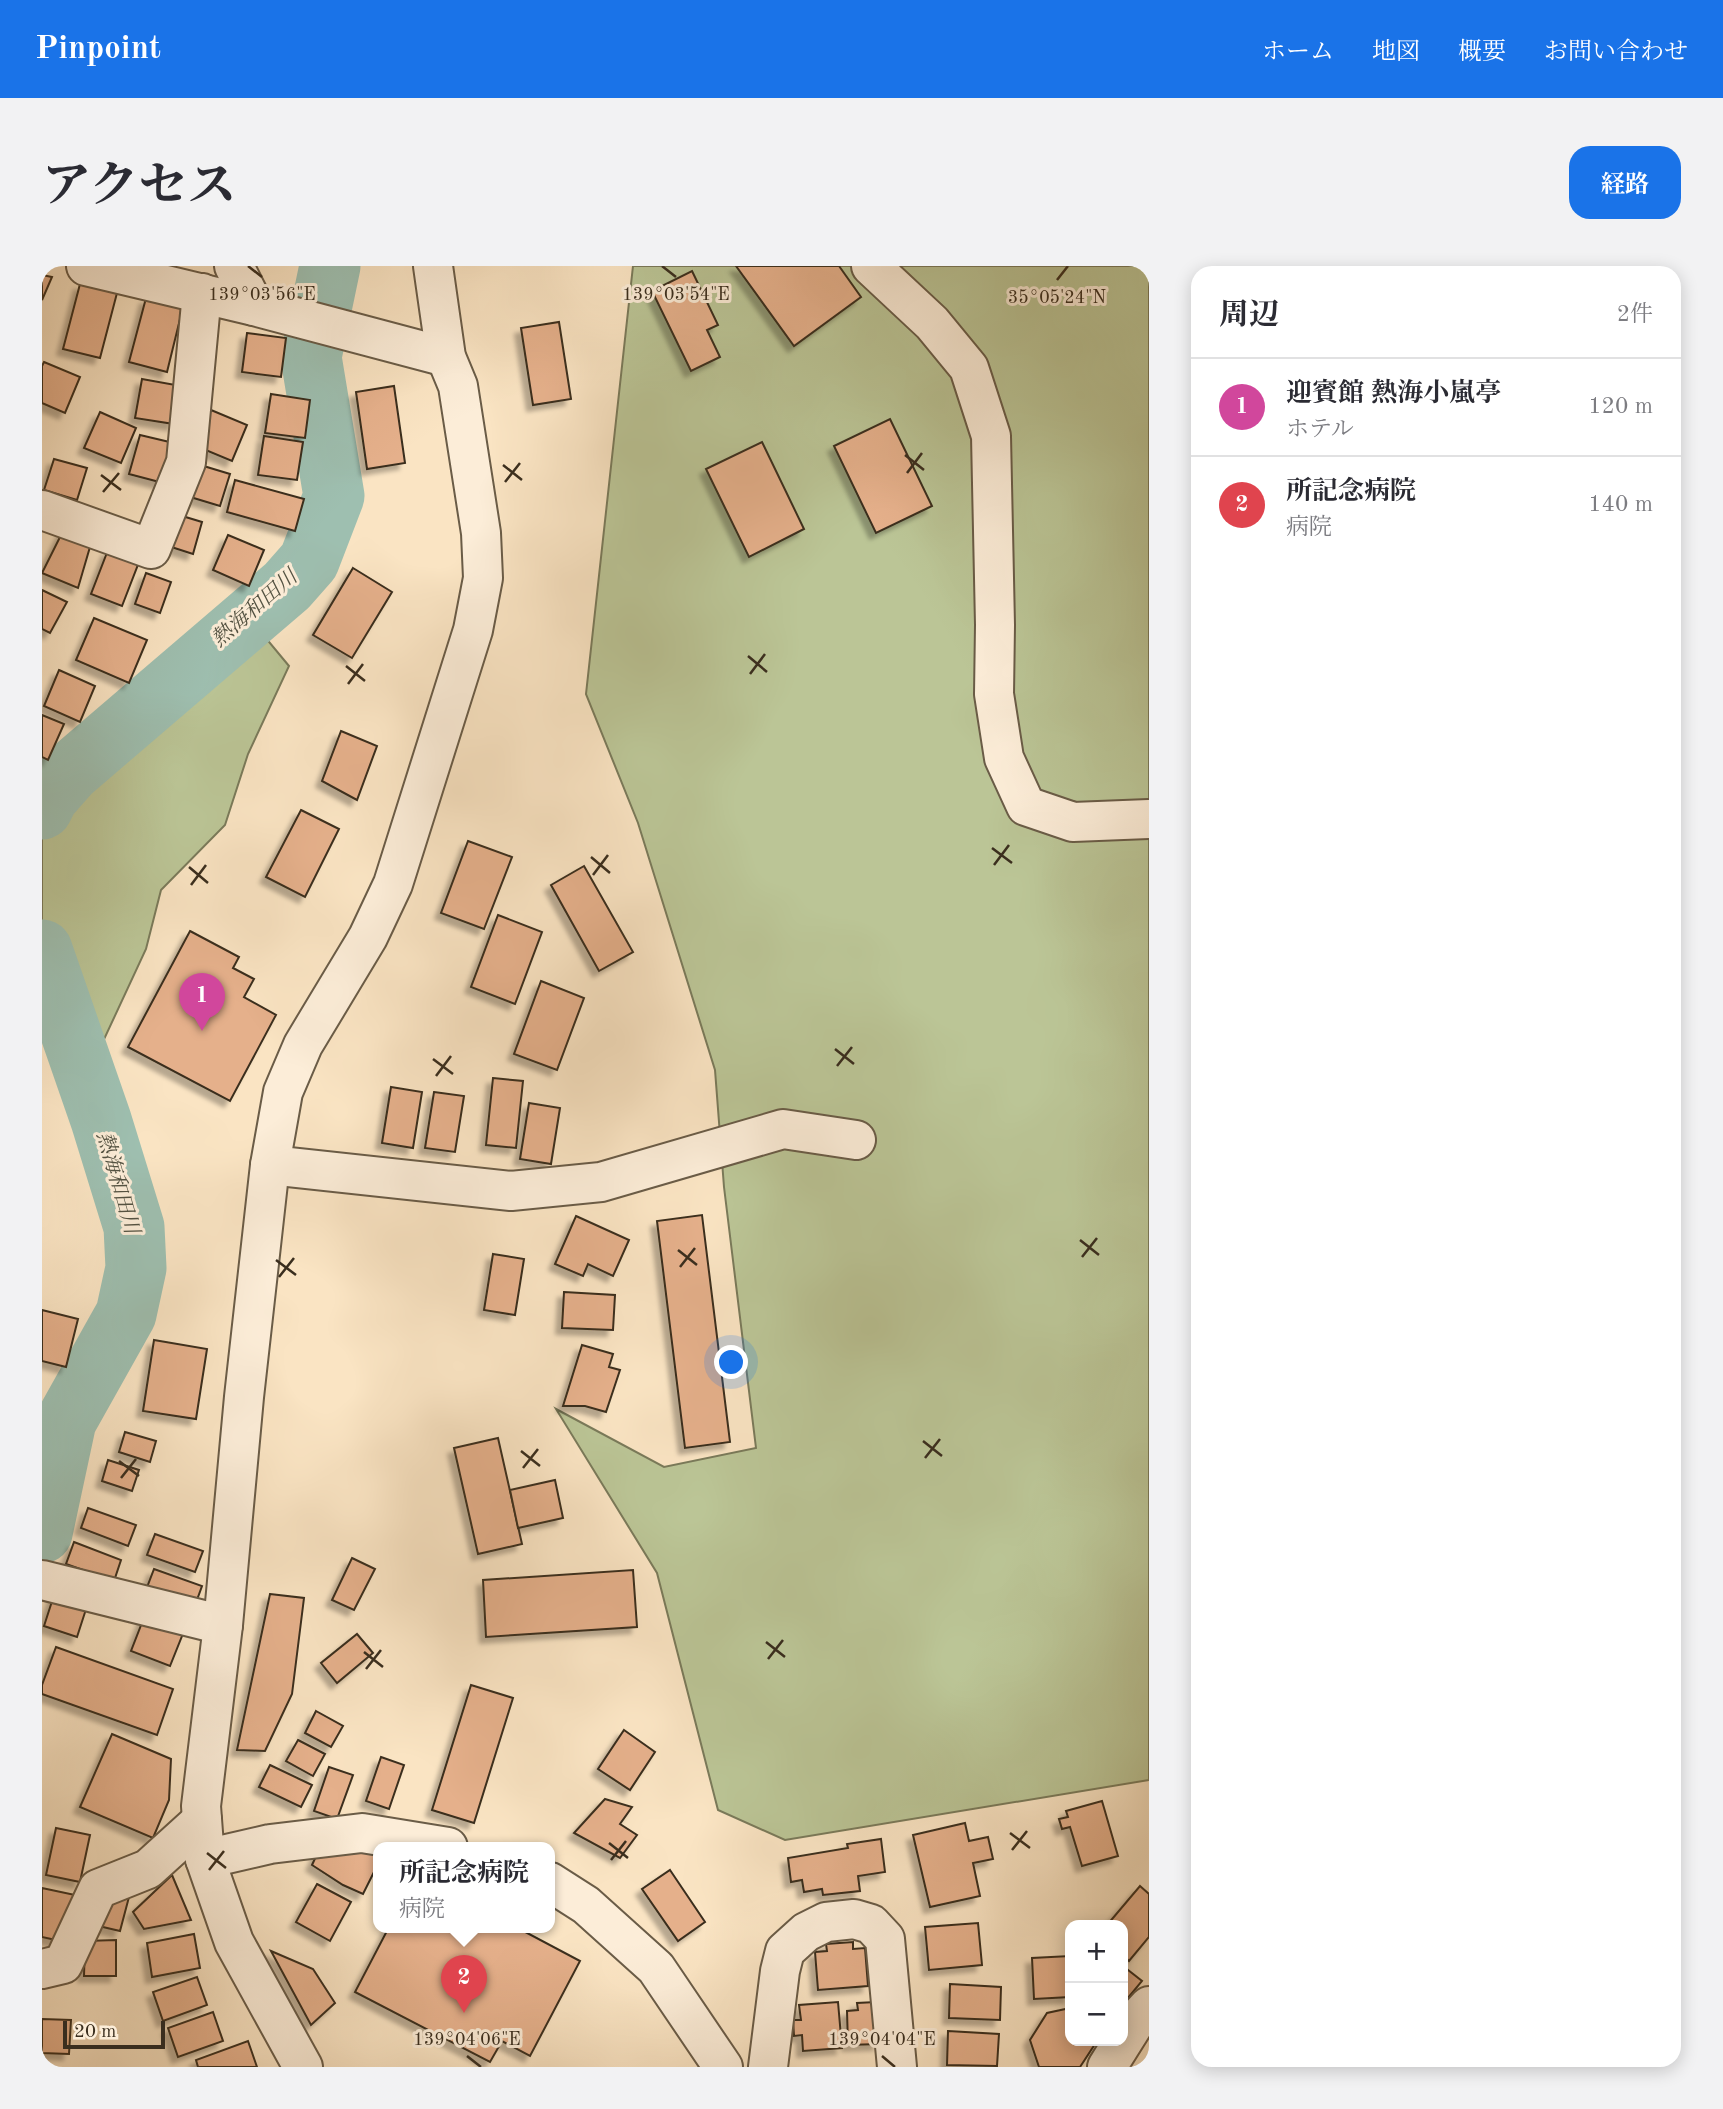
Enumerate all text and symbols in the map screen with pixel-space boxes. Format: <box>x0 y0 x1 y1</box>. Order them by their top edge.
text: Pinpoint <box>35 33 161 66</box>
text: ホーム <box>1262 41 1334 65</box>
text: 地図 <box>1372 41 1420 65</box>
text: 概要 <box>1458 41 1506 65</box>
text: お問い合わせ <box>1544 41 1688 65</box>
button: 経路 <box>1569 146 1681 219</box>
text: アクセス <box>42 164 237 213</box>
text: 139°03'56"E <box>208 286 316 304</box>
text: 139°03'54"E <box>622 286 730 304</box>
text: 35°05'24"N <box>1008 289 1106 307</box>
text: 周辺 <box>1219 301 1279 331</box>
text: 2件 <box>1617 303 1653 326</box>
text: 迎賓館 熱海小嵐亭 <box>1286 381 1501 407</box>
text: 1 <box>1235 395 1249 418</box>
text: 120 m <box>1588 395 1653 418</box>
text: ホテル <box>1286 418 1354 441</box>
text: 所記念病院 <box>1286 479 1416 505</box>
text: 2 <box>1235 493 1249 516</box>
text: 140 m <box>1588 493 1653 516</box>
text: 病院 <box>1286 516 1332 539</box>
water label: 熱海和田川 <box>207 564 303 651</box>
pin: 1 <box>179 973 225 1031</box>
water label: 熱海和田川 <box>92 1129 144 1238</box>
your location <box>714 1345 748 1379</box>
popup <box>373 1842 555 1933</box>
text: 所記念病院 <box>399 1861 529 1887</box>
text: 病院 <box>399 1898 445 1921</box>
map controls <box>1065 1920 1128 2046</box>
button: + <box>1065 1920 1128 1983</box>
pin: 2 <box>441 1955 487 2013</box>
button: − <box>1065 1983 1128 2046</box>
scale bar <box>63 2018 164 2050</box>
text: 20 m <box>74 2023 116 2042</box>
text: 139°04'06"E <box>413 2031 521 2049</box>
text: 139°04'04"E <box>828 2031 936 2049</box>

